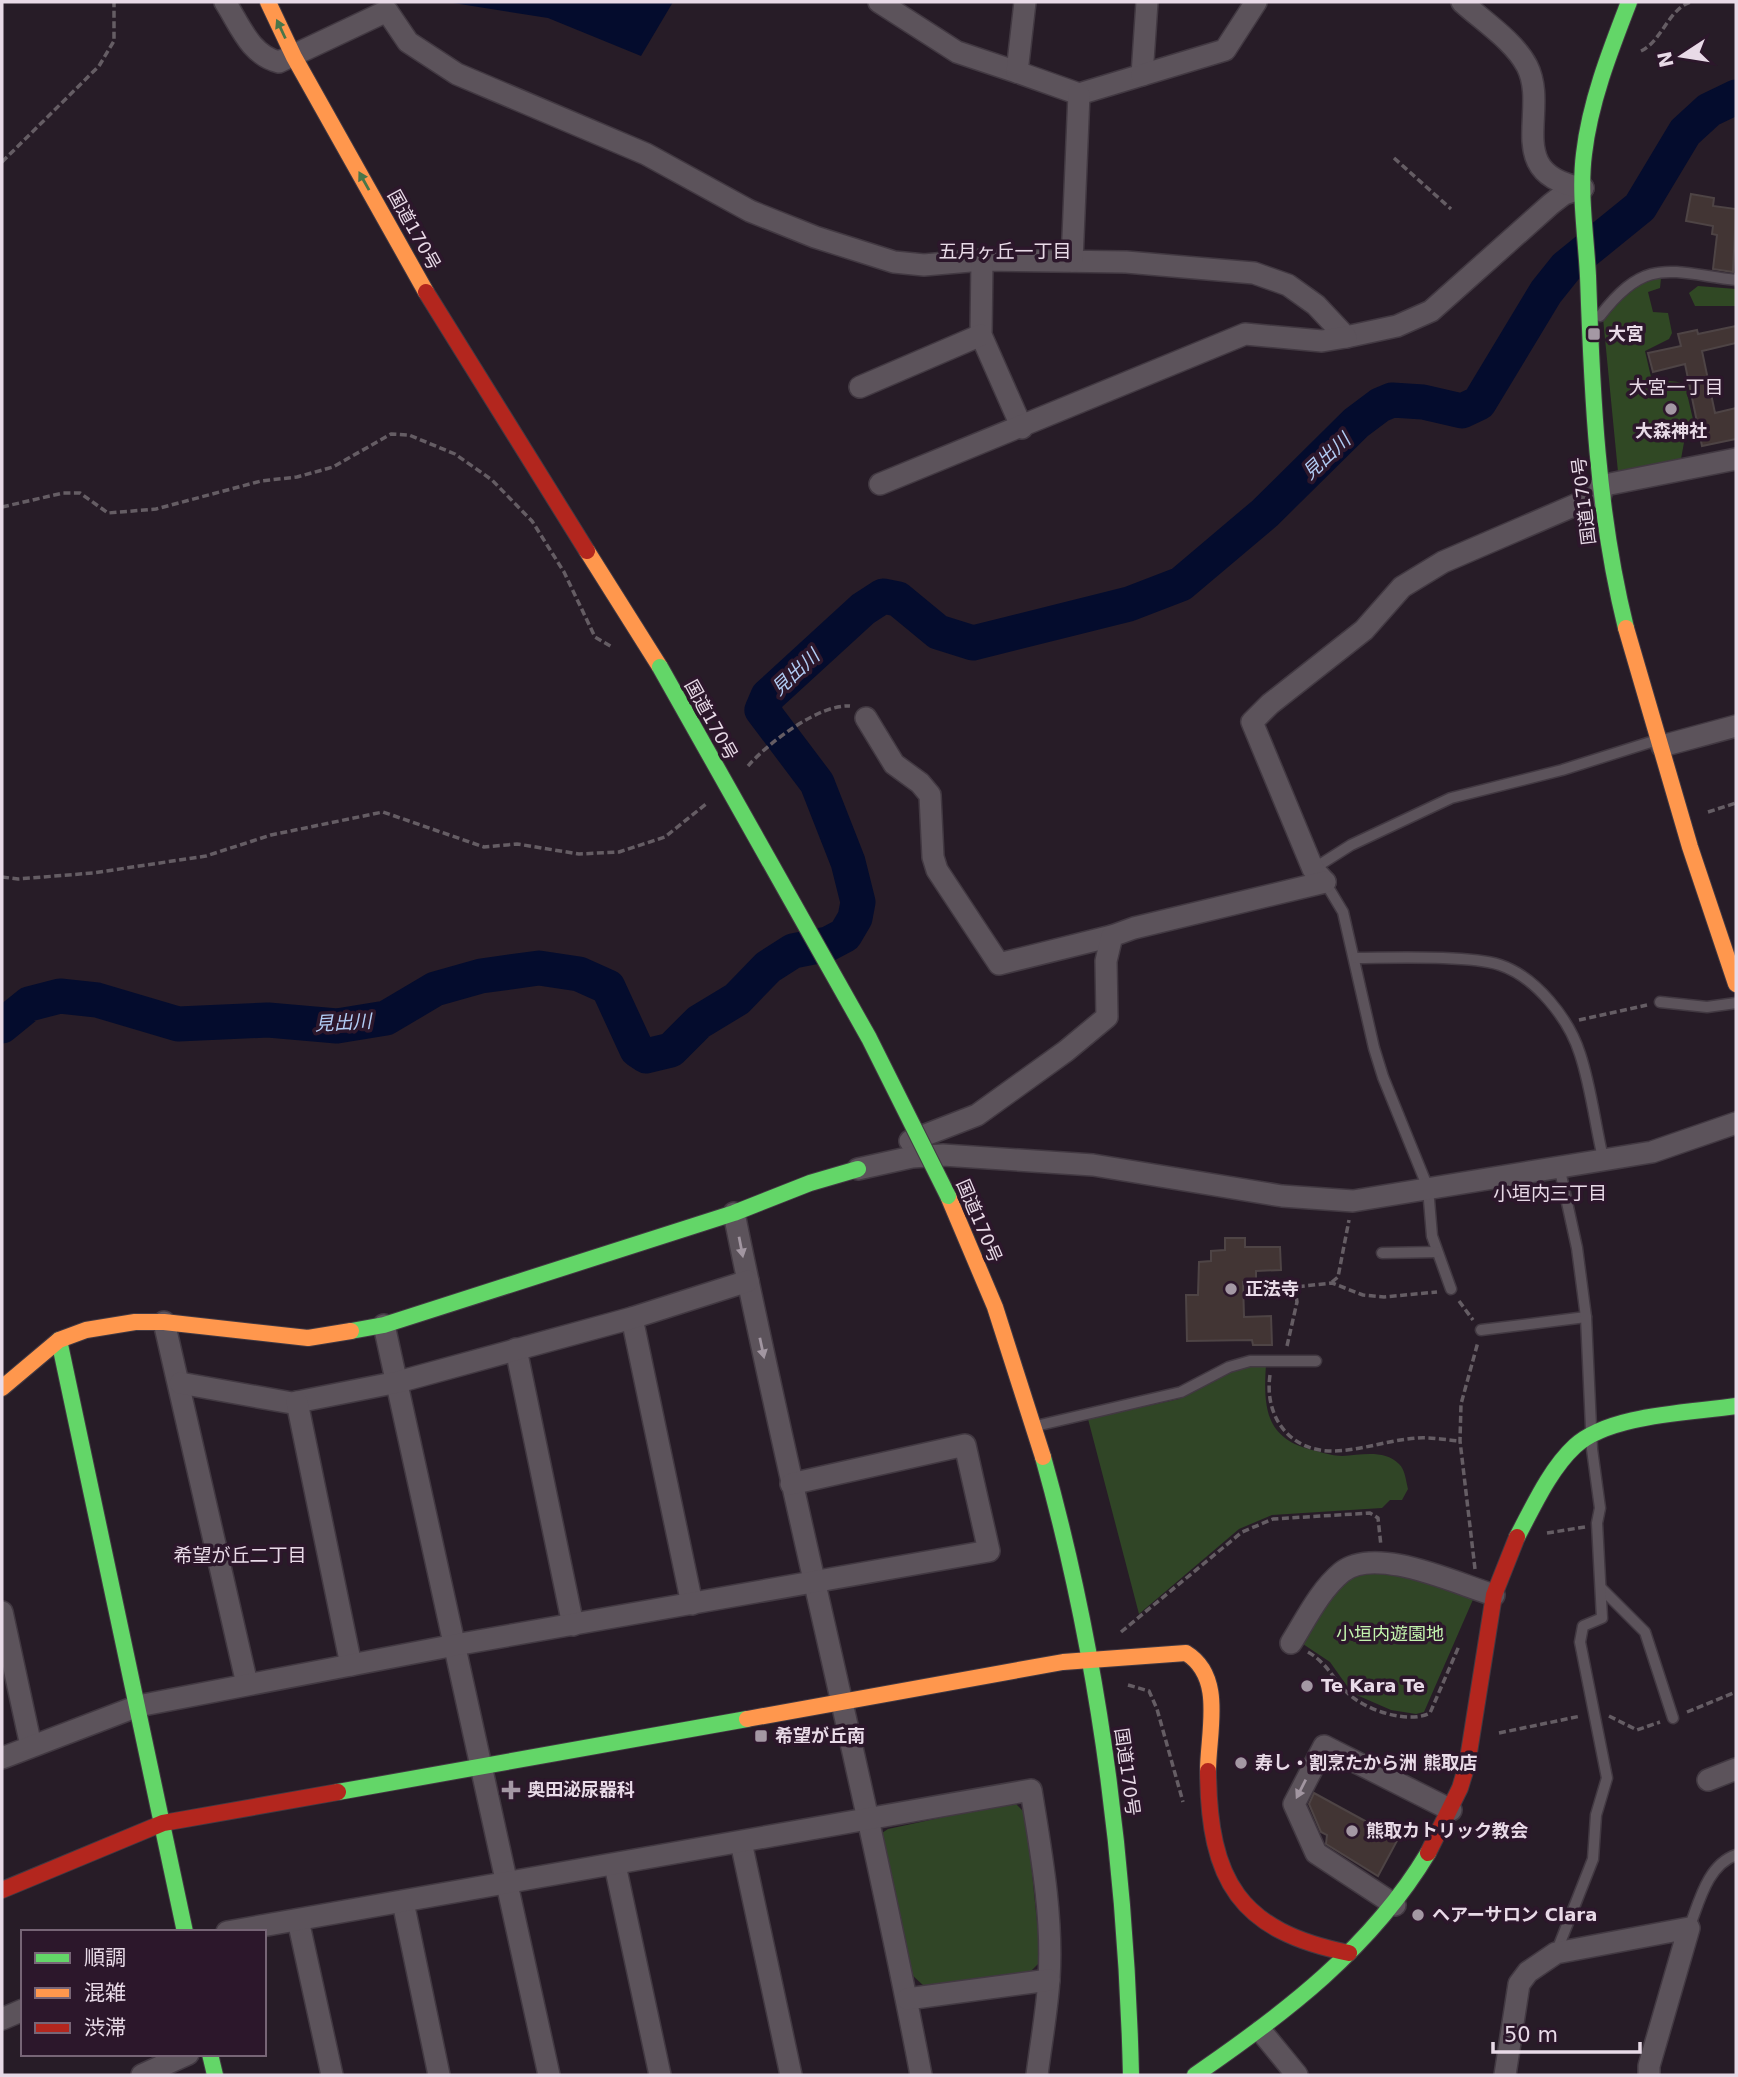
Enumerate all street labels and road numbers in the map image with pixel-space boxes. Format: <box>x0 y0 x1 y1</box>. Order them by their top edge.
street label: 国道170号 <box>384 186 445 273</box>
street label: 国道170号 <box>1568 456 1599 546</box>
street label: 国道170号 <box>681 676 742 763</box>
street label: 国道170号 <box>953 1176 1006 1266</box>
street label: 国道170号 <box>1111 1727 1144 1817</box>

